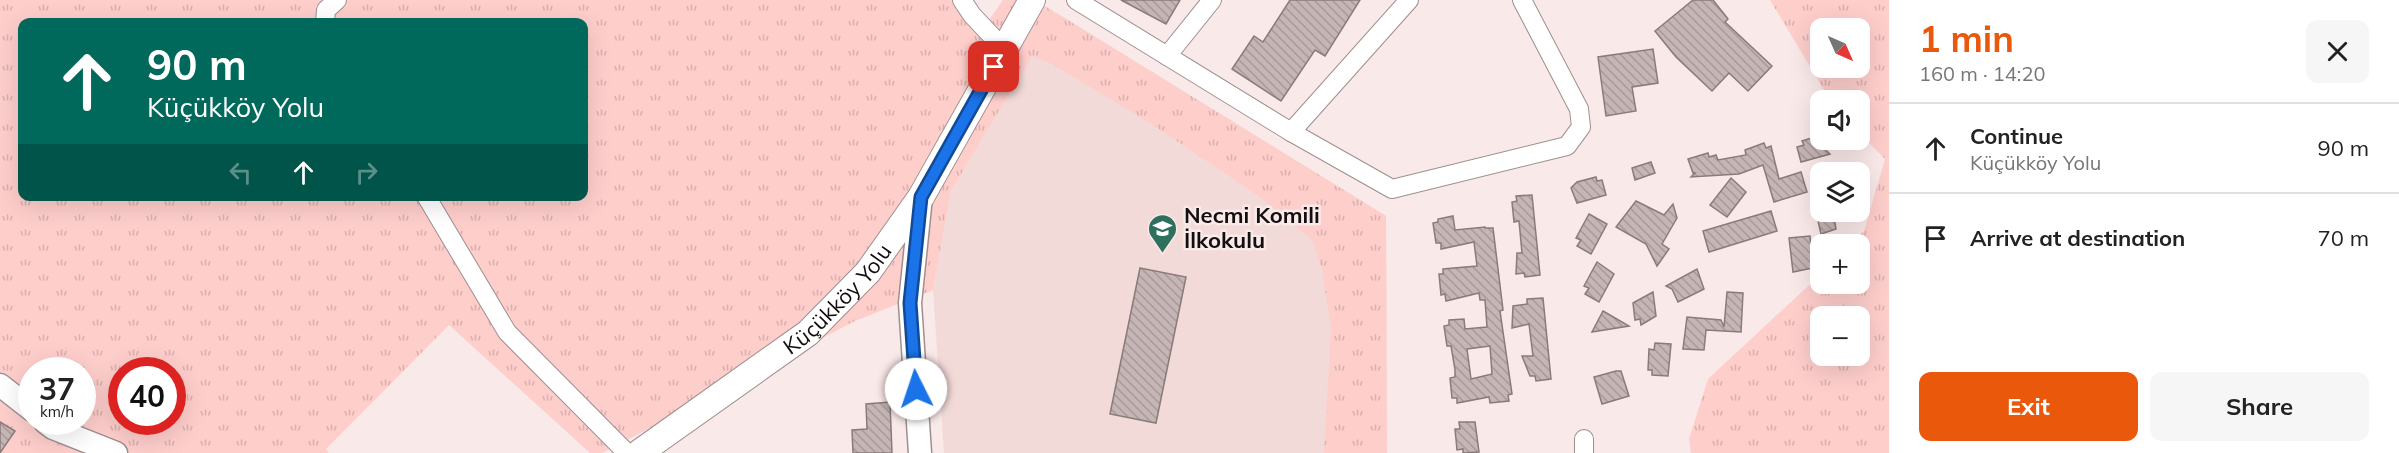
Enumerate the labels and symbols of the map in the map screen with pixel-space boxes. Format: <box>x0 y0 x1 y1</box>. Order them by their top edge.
north arrow <box>1810 18 1870 78</box>
pin <box>968 41 1019 92</box>
place label: Necmi Komili İlkokulu <box>1184 201 1320 254</box>
school or university icon: Necmi Komili İlkokulu <box>1147 212 1179 254</box>
street label: Küçükköy Yolu <box>777 238 898 360</box>
speed limit sign: 40 <box>108 357 186 435</box>
position arrow <box>884 357 948 421</box>

